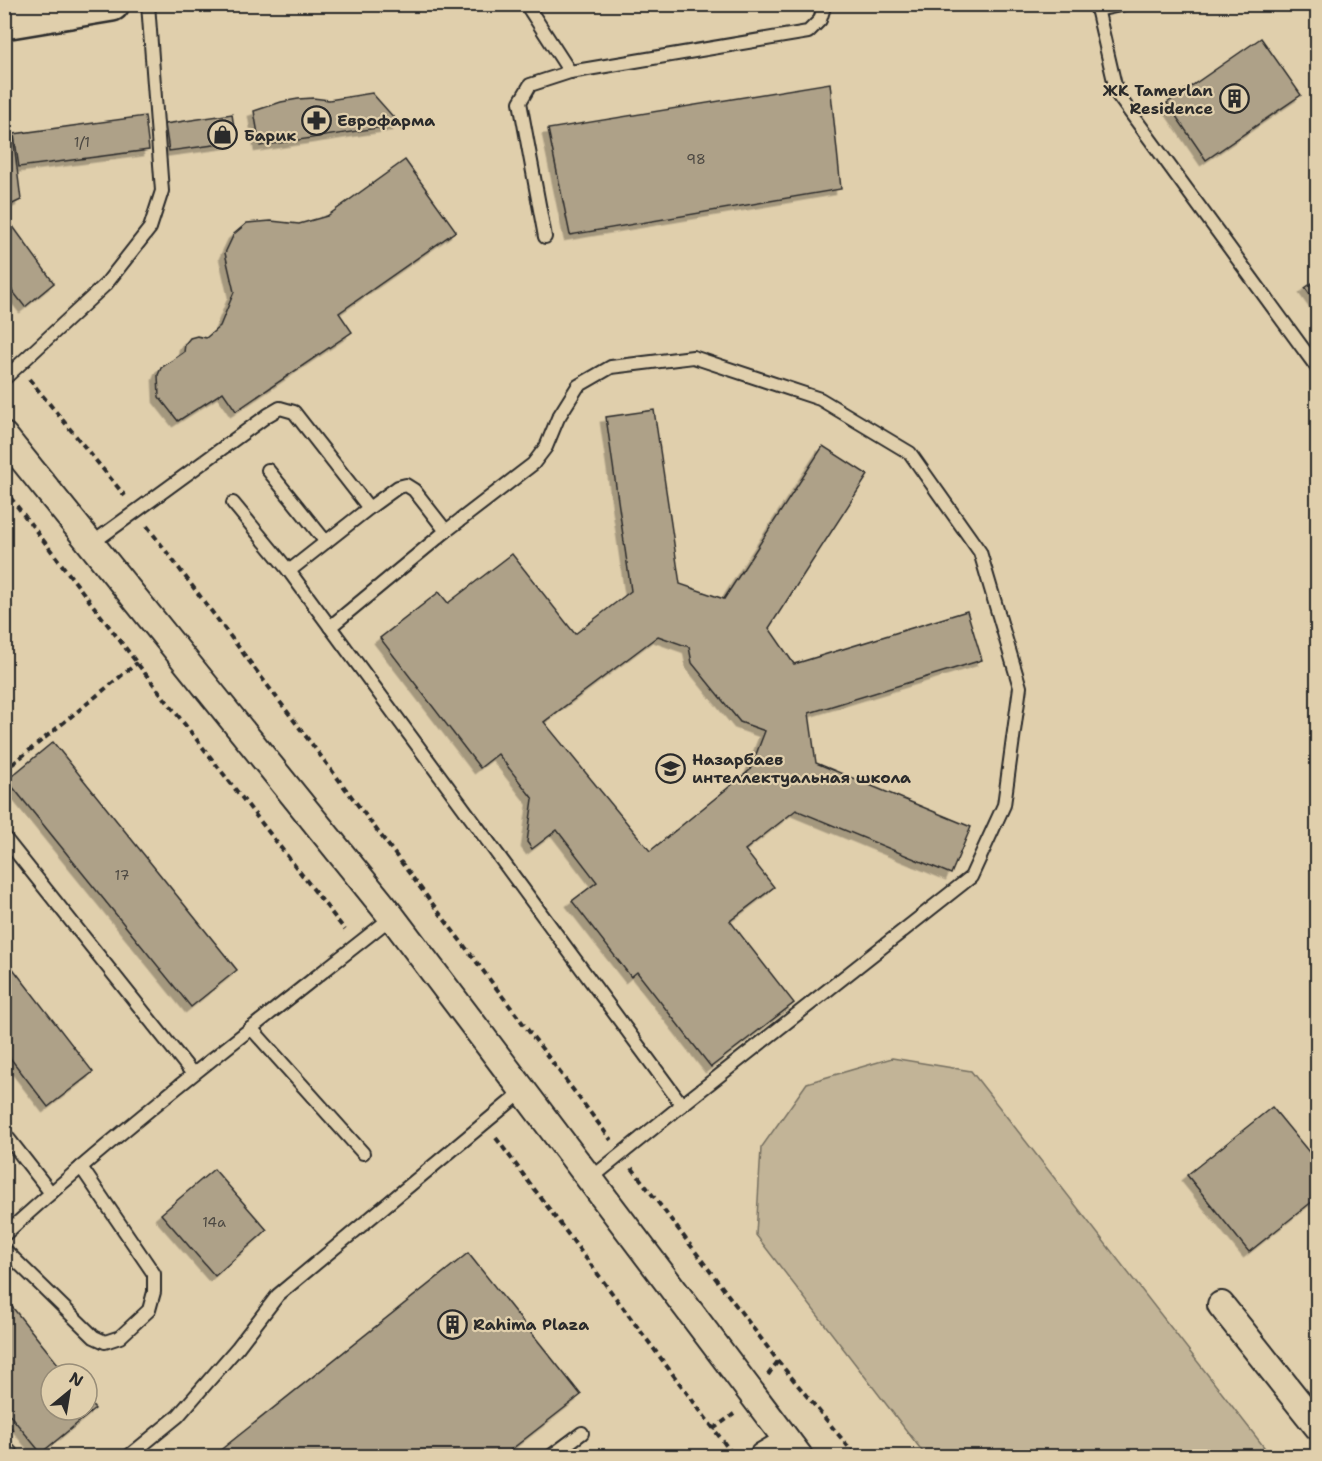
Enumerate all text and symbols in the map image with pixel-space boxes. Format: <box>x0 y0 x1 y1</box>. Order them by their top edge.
place label: ЖК Tamerlan Residence <box>1103 80 1213 119</box>
building icon: ЖК Tamerlan Residence <box>1218 83 1250 115</box>
pharmacy icon: Еврофарма <box>300 104 332 136</box>
place label: Еврофарма <box>337 110 435 131</box>
shop icon: Барик <box>207 119 239 151</box>
place label: Барик <box>244 125 296 146</box>
house number: 1/1 <box>74 133 90 151</box>
house number: 98 <box>686 150 706 168</box>
place label: Назарбаев интеллектуальная школа <box>692 749 911 788</box>
school or university icon: Назарбаев интеллектуальная школа <box>655 752 687 784</box>
house number: 17 <box>115 866 129 884</box>
house number: 14а <box>202 1213 226 1231</box>
building icon: Rahima Plaza <box>436 1308 468 1340</box>
place label: Rahima Plaza <box>473 1314 589 1335</box>
north arrow <box>39 1362 99 1422</box>
text: N <box>66 1367 87 1392</box>

